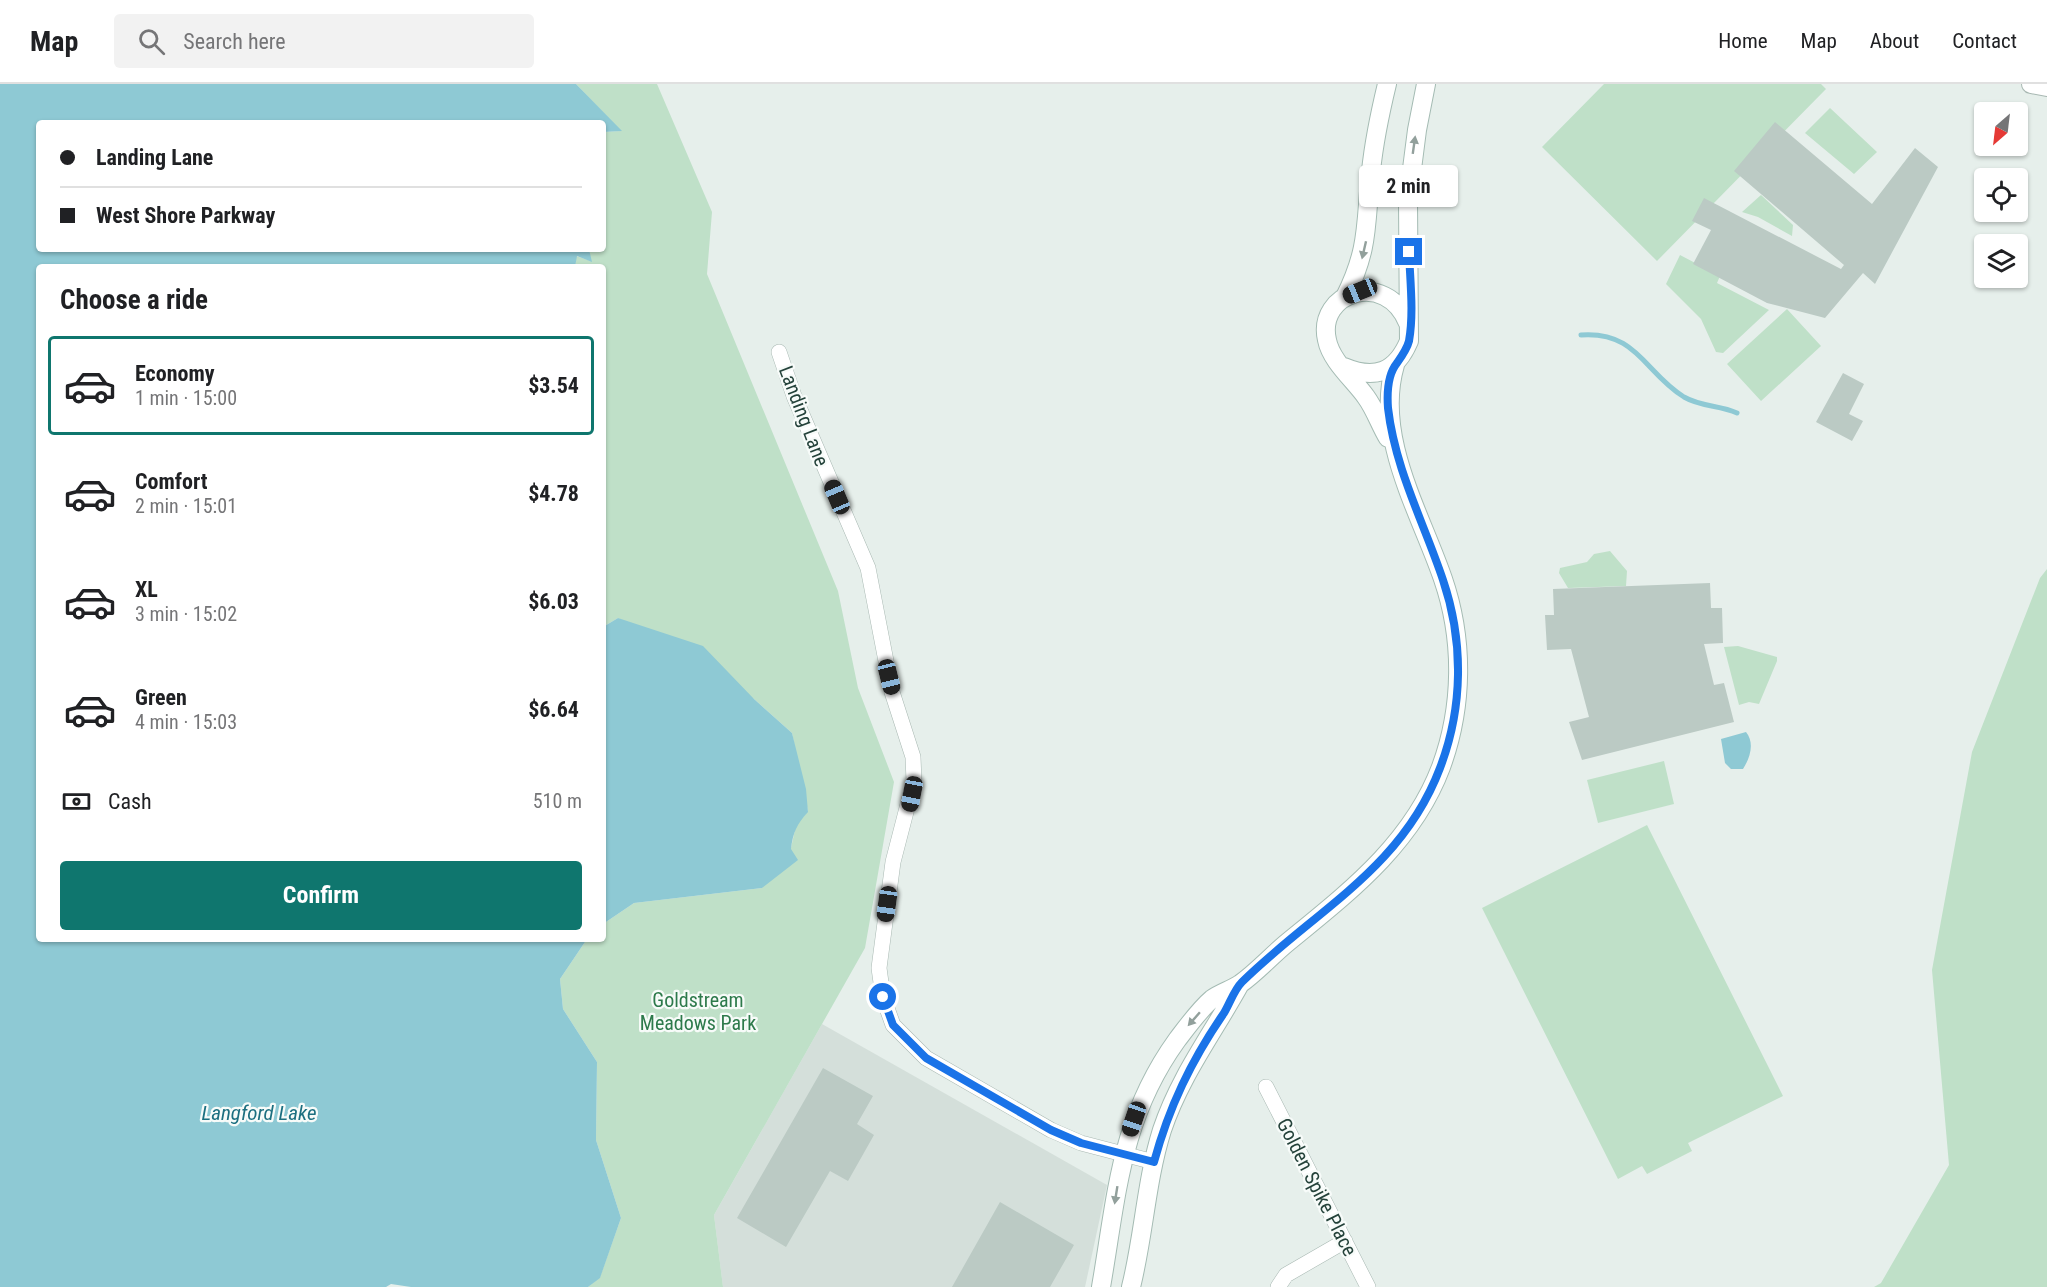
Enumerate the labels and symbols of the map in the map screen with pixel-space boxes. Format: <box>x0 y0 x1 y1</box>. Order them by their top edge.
north arrow <box>1974 102 2028 156</box>
one-way arrow <box>1410 135 1419 154</box>
callout: 2 min <box>1360 165 1458 207</box>
route end <box>1395 238 1422 265</box>
one-way arrow <box>1358 241 1368 259</box>
car <box>1340 276 1380 306</box>
street label: Landing Lane <box>774 362 834 470</box>
car <box>822 477 852 517</box>
car <box>876 657 902 697</box>
car <box>900 775 924 813</box>
car <box>876 885 898 923</box>
route start <box>869 983 896 1010</box>
park label: Goldstream Meadows Park <box>640 988 756 1035</box>
one-way arrow <box>1188 1011 1201 1026</box>
car <box>1120 1099 1148 1139</box>
water label: Langford Lake <box>202 1101 316 1125</box>
street label: Golden Spike Place <box>1272 1114 1362 1260</box>
one-way arrow <box>1112 1185 1121 1204</box>

